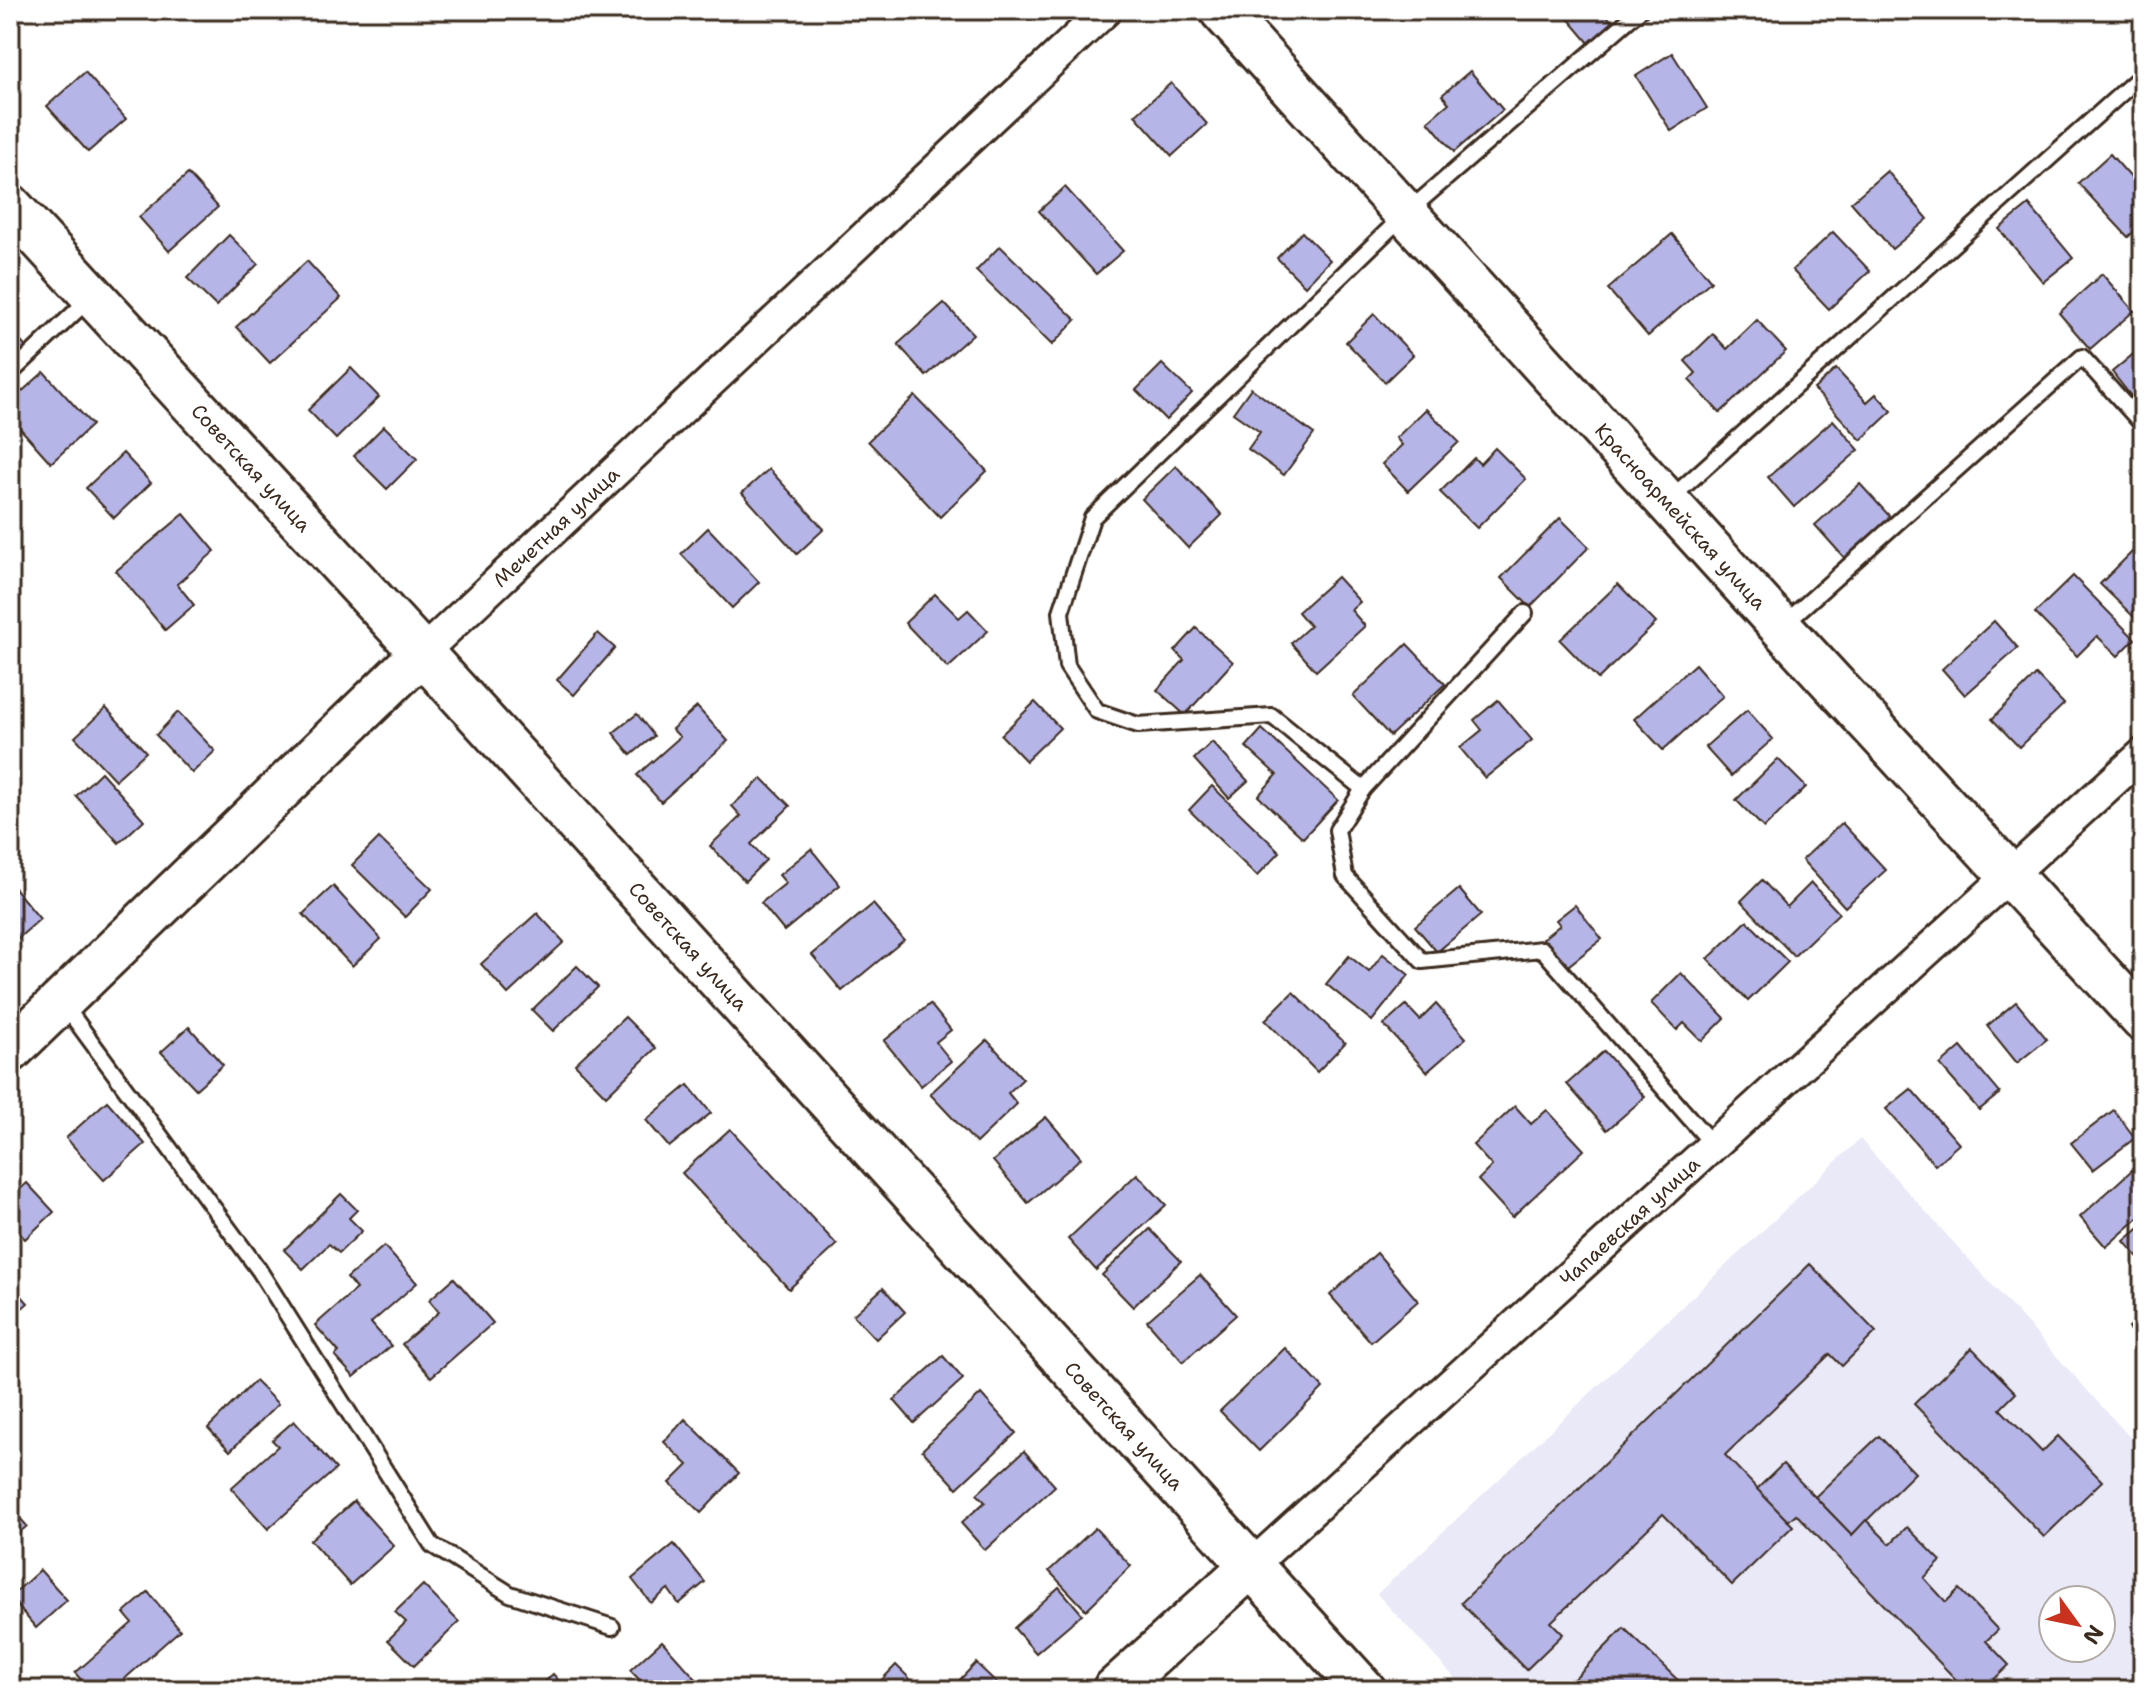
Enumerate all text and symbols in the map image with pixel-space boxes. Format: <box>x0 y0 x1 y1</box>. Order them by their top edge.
street label: Советская улица <box>186 398 317 538</box>
street label: Красноармейская улица <box>1589 418 1772 616</box>
street label: Мечетная улица <box>487 461 625 593</box>
street label: Советская улица <box>623 876 754 1017</box>
street label: Чапаевская улица <box>1554 1151 1706 1292</box>
street label: Советская улица <box>1059 1356 1190 1496</box>
north arrow <box>2037 1584 2117 1664</box>
text: N <box>2076 1619 2110 1650</box>

